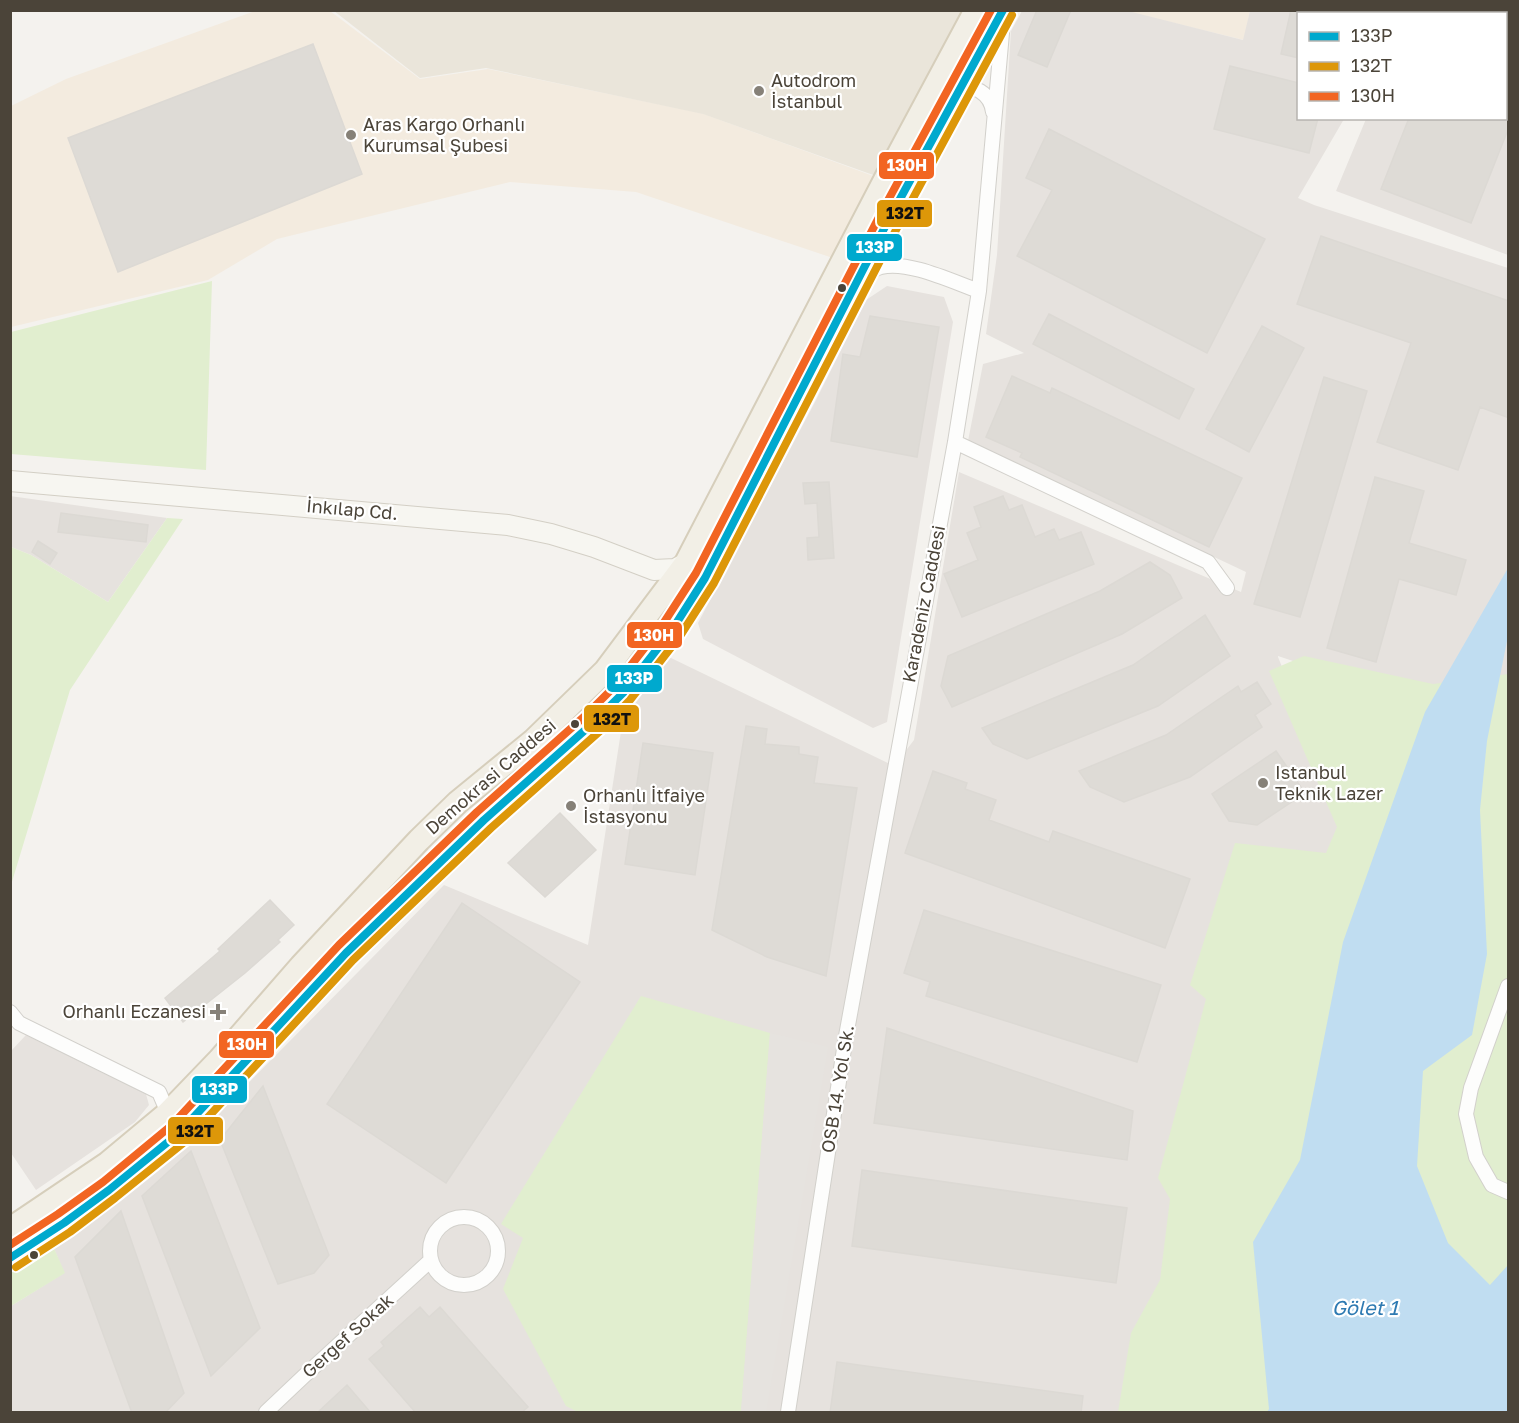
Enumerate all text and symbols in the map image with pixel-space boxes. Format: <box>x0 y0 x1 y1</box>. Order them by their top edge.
legend <box>1297 12 1507 120</box>
text: 133P <box>1351 24 1393 46</box>
text: 132T <box>1351 54 1392 76</box>
place label: Autodrom İstanbul <box>771 69 856 112</box>
marker: Autodrom İstanbul <box>752 84 766 98</box>
text: 130H <box>1351 84 1395 106</box>
place label: Aras Kargo Orhanlı Kurumsal Şubesi <box>363 113 525 156</box>
marker: Aras Kargo Orhanlı Kurumsal Şubesi <box>344 128 358 142</box>
line badge: 130H <box>878 151 935 180</box>
text: 130H <box>887 155 927 175</box>
line badge: 132T <box>876 199 933 228</box>
text: 132T <box>886 203 925 223</box>
line badge: 133P <box>846 233 903 262</box>
text: 133P <box>856 237 895 257</box>
unlabelled marker <box>836 282 848 294</box>
street label: İnkılap Cd. <box>305 494 399 524</box>
street label: Karadeniz Caddesi <box>897 523 949 684</box>
line badge: 130H <box>626 621 683 649</box>
text: 130H <box>634 625 674 645</box>
line badge: 133P <box>606 664 663 693</box>
text: 133P <box>615 668 654 688</box>
line badge: 132T <box>583 704 640 733</box>
text: 132T <box>593 709 632 729</box>
street label: Demokrasi Caddesi <box>421 714 560 839</box>
unlabelled marker <box>569 718 581 730</box>
place label: Istanbul Teknik Lazer <box>1275 761 1383 804</box>
marker: Istanbul Teknik Lazer <box>1256 776 1270 790</box>
place label: Orhanlı İtfaiye İstasyonu <box>583 784 705 827</box>
marker: Orhanlı İtfaiye İstasyonu <box>564 799 578 813</box>
place label: Orhanlı Eczanesi <box>62 1000 206 1022</box>
marker: Orhanlı Eczanesi <box>211 1005 225 1019</box>
street label: OSB 14. Yol Sk. <box>816 1023 858 1154</box>
line badge: 130H <box>218 1030 275 1059</box>
text: 130H <box>227 1034 267 1054</box>
line badge: 133P <box>191 1075 248 1104</box>
text: 133P <box>200 1079 239 1099</box>
line badge: 132T <box>167 1116 224 1145</box>
text: 132T <box>176 1121 215 1141</box>
unlabelled marker <box>28 1249 40 1261</box>
street label: Gergef Sokak <box>297 1289 397 1382</box>
water label: Gölet 1 <box>1332 1295 1399 1319</box>

